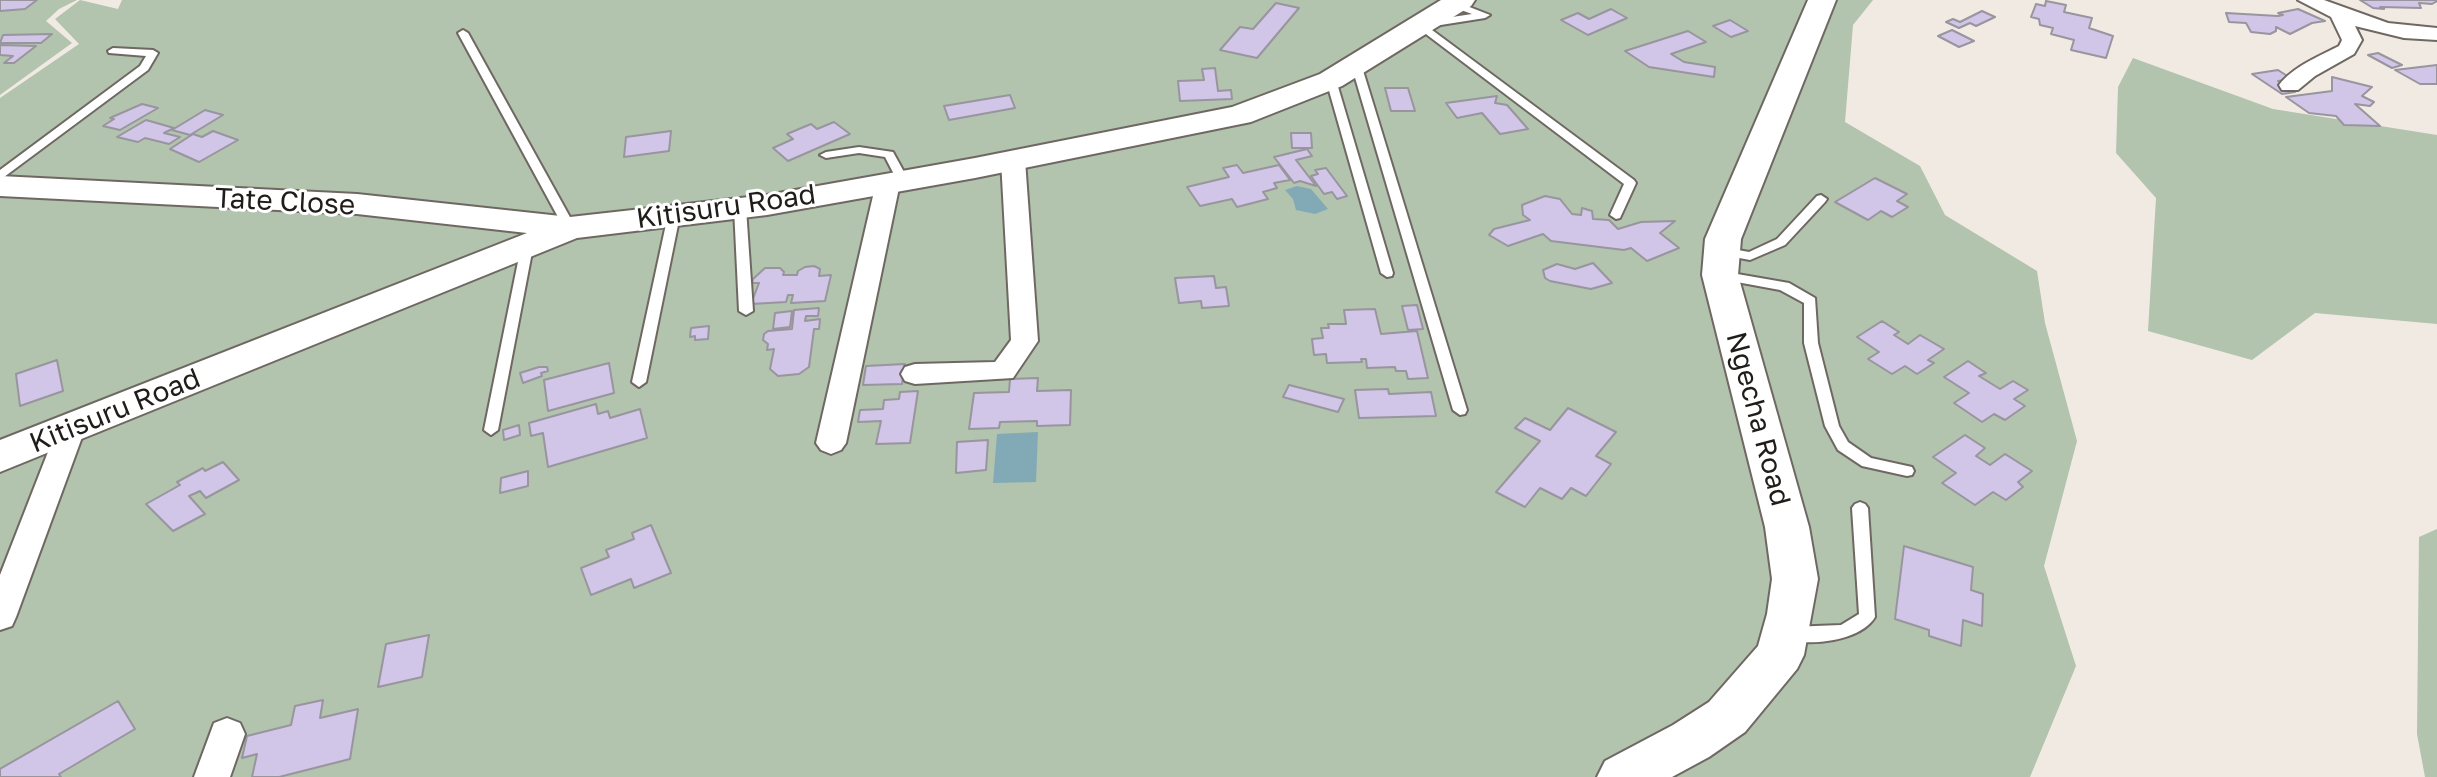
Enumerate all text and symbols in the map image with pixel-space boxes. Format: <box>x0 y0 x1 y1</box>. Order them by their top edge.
street label: Kitisuru Road <box>634 178 818 236</box>
street label: Tate Close <box>214 182 356 222</box>
street label: Ngecha Road <box>1719 328 1797 510</box>
street label: Kitisuru Road <box>25 362 205 460</box>

